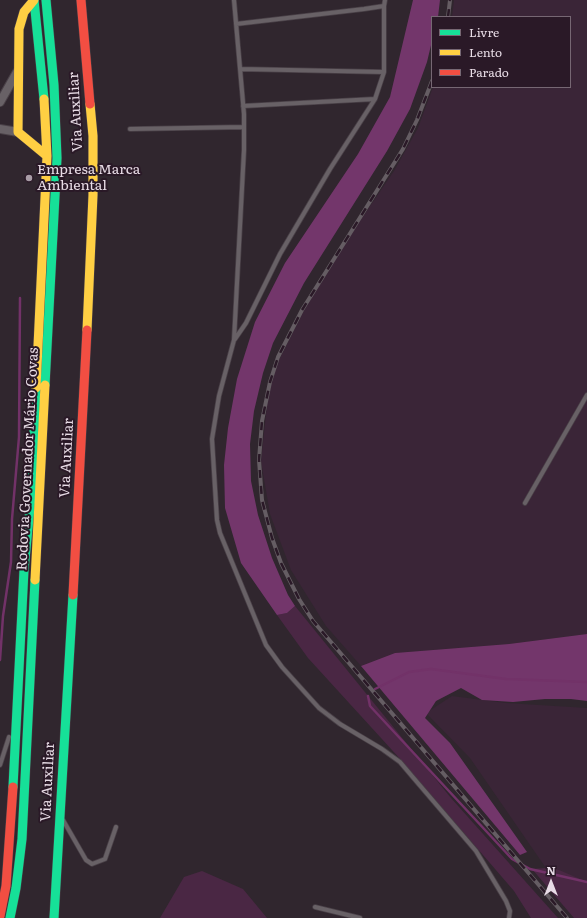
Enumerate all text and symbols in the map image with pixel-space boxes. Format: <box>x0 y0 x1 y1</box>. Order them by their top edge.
legend <box>431 16 571 88</box>
text: Livre <box>469 23 499 41</box>
text: Lento <box>469 43 502 61</box>
text: Parado <box>469 63 509 81</box>
street label: Via Auxiliar <box>66 72 86 152</box>
place label: Empresa Marca Ambiental <box>37 162 140 194</box>
marker: Empresa Marca Ambiental <box>24 173 34 183</box>
street label: Rodovia Governador Mário Covas <box>14 347 42 571</box>
street label: Via Auxiliar <box>57 418 77 498</box>
street label: Via Auxiliar <box>38 742 58 822</box>
north arrow <box>531 862 571 902</box>
text: N <box>546 862 556 878</box>

